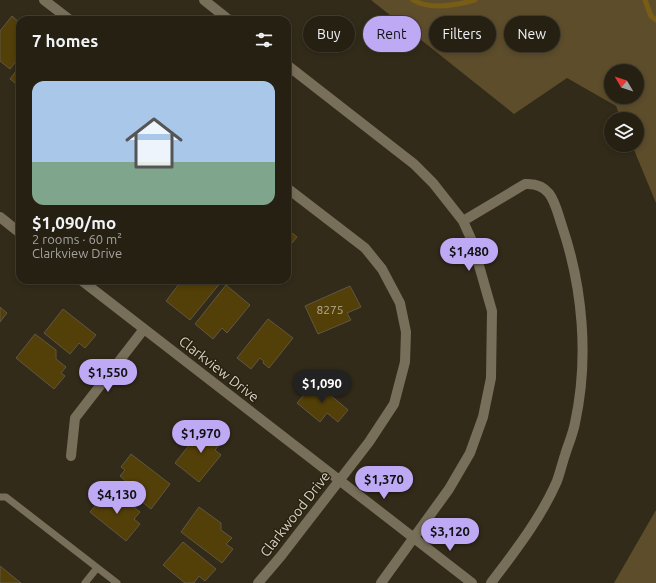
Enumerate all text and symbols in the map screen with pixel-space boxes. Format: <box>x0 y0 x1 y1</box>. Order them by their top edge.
chip: Buy <box>303 16 355 52</box>
chip: Rent <box>363 16 421 52</box>
chip: Filters <box>429 16 496 52</box>
chip: New <box>504 16 560 52</box>
icon: filters <box>253 29 275 51</box>
text: 7 homes <box>32 31 98 50</box>
north arrow <box>604 64 644 104</box>
map controls <box>604 64 644 152</box>
icon: home <box>118 107 190 179</box>
button: layers <box>604 112 644 152</box>
text: $1,090/mo <box>32 213 116 232</box>
text: 2 rooms · 60 m² <box>32 232 122 246</box>
pin: $1,480 <box>436 238 502 272</box>
text: $1,480 <box>449 244 489 258</box>
text: Clarkview Drive <box>32 246 122 260</box>
house number: 8275 <box>316 303 344 316</box>
street label: Clarkview Drive <box>176 333 262 405</box>
pin: $1,550 <box>75 359 141 393</box>
text: $1,550 <box>88 365 128 379</box>
pin: $1,090 <box>289 370 355 404</box>
text: $1,090 <box>302 376 342 390</box>
pin: $1,970 <box>168 420 234 454</box>
text: $1,970 <box>181 426 221 440</box>
pin: $1,370 <box>351 466 417 500</box>
street label: Clarkwood Drive <box>257 468 333 560</box>
text: $1,370 <box>364 472 404 486</box>
pin: $4,130 <box>84 481 150 515</box>
text: $4,130 <box>97 487 137 501</box>
pin: $3,120 <box>417 518 483 552</box>
text: $3,120 <box>430 524 470 538</box>

